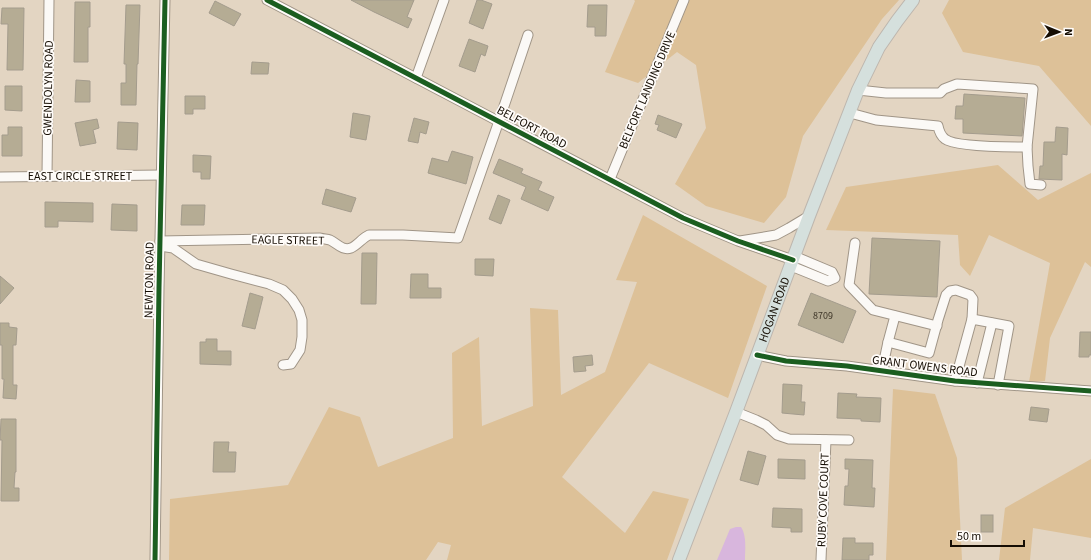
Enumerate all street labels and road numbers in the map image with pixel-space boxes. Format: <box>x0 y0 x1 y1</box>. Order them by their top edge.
street label: BELFORT LANDING DRIVE <box>615 29 680 152</box>
street label: GWENDOLYN ROAD <box>39 40 58 136</box>
street label: BELFORT ROAD <box>494 102 570 153</box>
street label: EAST CIRCLE STREET <box>28 168 133 185</box>
street label: EAGLE STREET <box>251 231 325 250</box>
street label: NEWTON ROAD <box>140 242 159 318</box>
street label: HOGAN ROAD <box>755 275 795 345</box>
street label: GRANT OWENS ROAD <box>871 352 979 381</box>
street label: RUBY COVE COURT <box>813 452 834 547</box>

